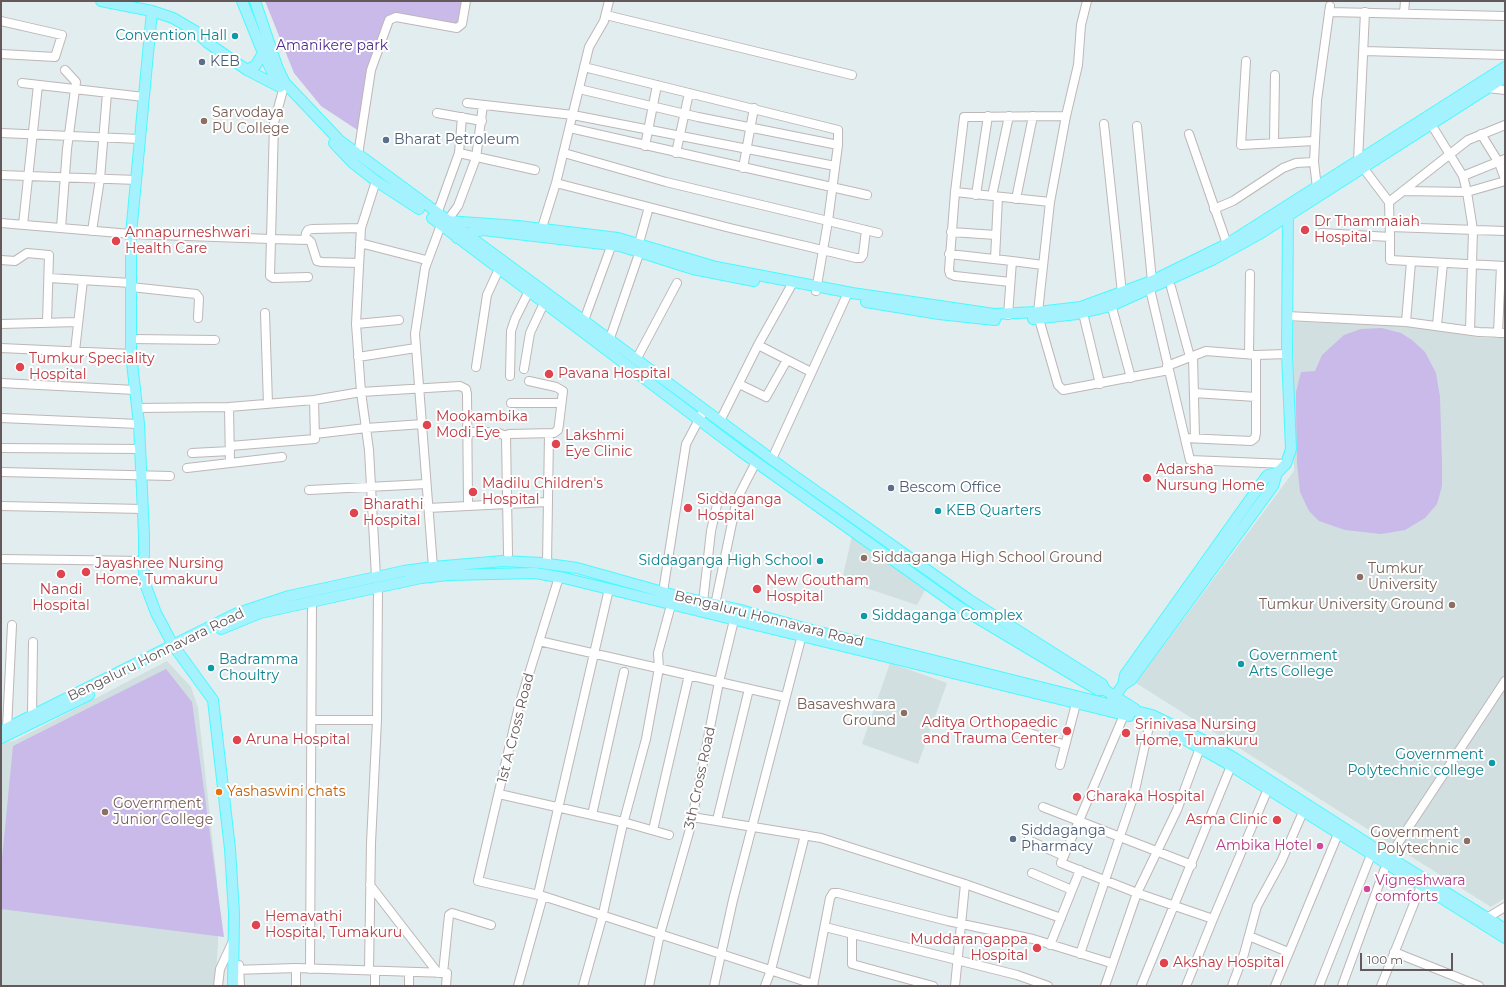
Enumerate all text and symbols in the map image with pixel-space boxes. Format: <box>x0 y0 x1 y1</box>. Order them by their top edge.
place label: Convention Hall <box>115 28 227 44</box>
marker: Convention Hall <box>230 31 240 41</box>
park label: Amanikere park <box>276 38 388 54</box>
place label: KEB <box>210 54 240 70</box>
marker: KEB <box>197 57 207 67</box>
place label: Sarvodaya PU College <box>212 105 289 138</box>
marker: Sarvodaya PU College <box>199 116 209 126</box>
place label: Bharat Petroleum <box>394 132 520 148</box>
marker: Bharat Petroleum <box>381 135 391 145</box>
place label: Dr Thammaiah Hospital <box>1314 214 1420 246</box>
marker: Dr Thammaiah Hospital <box>1299 224 1311 236</box>
place label: Annapurneshwari Health Care <box>125 225 250 258</box>
marker: Annapurneshwari Health Care <box>110 235 122 247</box>
place label: Tumkur Speciality Hospital <box>29 351 155 384</box>
marker: Tumkur Speciality Hospital <box>14 361 26 373</box>
place label: Pavana Hospital <box>558 366 670 382</box>
marker: Pavana Hospital <box>543 368 555 380</box>
place label: Mookambika Modi Eye <box>436 409 528 442</box>
marker: Mookambika Modi Eye <box>421 419 433 431</box>
place label: Lakshmi Eye Clinic <box>565 428 632 460</box>
marker: Lakshmi Eye Clinic <box>550 438 562 450</box>
place label: Adarsha Nursung Home <box>1156 462 1265 494</box>
marker: Adarsha Nursung Home <box>1141 472 1153 484</box>
place label: Madilu Children's Hospital <box>482 476 603 508</box>
place label: Bescom Office <box>899 480 1001 496</box>
marker: Bescom Office <box>886 483 896 493</box>
marker: Madilu Children's Hospital <box>467 486 479 498</box>
place label: Siddaganga Hospital <box>697 492 782 524</box>
place label: Bharathi Hospital <box>363 497 423 530</box>
marker: Siddaganga Hospital <box>682 502 694 514</box>
place label: KEB Quarters <box>946 503 1041 519</box>
marker: KEB Quarters <box>933 506 943 516</box>
marker: Bharathi Hospital <box>348 507 360 519</box>
place label: Siddaganga High School Ground <box>872 550 1103 566</box>
place label: Siddaganga High School <box>639 553 812 569</box>
marker: Siddaganga High School Ground <box>859 553 869 563</box>
place label: Jayashree Nursing Home, Tumakuru <box>95 556 224 588</box>
marker: Siddaganga High School <box>815 556 825 566</box>
place label: Tumkur University <box>1368 561 1437 594</box>
marker: Jayashree Nursing Home, Tumakuru <box>80 566 92 578</box>
marker: Nandi Hospital <box>55 568 67 580</box>
marker: Tumkur University <box>1355 572 1365 582</box>
place label: New Goutham Hospital <box>766 573 869 606</box>
place label: Nandi Hospital <box>32 582 90 614</box>
marker: New Goutham Hospital <box>751 583 763 595</box>
street label: Bengaluru Honnavara Road <box>673 587 865 651</box>
place label: Tumkur University Ground <box>1259 597 1444 613</box>
marker: Tumkur University Ground <box>1447 600 1457 610</box>
street label: Bengaluru Honnavara Road <box>65 605 247 705</box>
place label: Siddaganga Complex <box>872 608 1023 624</box>
marker: Siddaganga Complex <box>859 611 869 621</box>
place label: Government Arts College <box>1249 648 1338 680</box>
place label: Badramma Choultry <box>219 652 299 684</box>
marker: Government Arts College <box>1236 659 1246 669</box>
marker: Badramma Choultry <box>206 663 216 673</box>
street label: 1st A Cross Road <box>494 671 538 785</box>
place label: Basaveshwara Ground <box>797 697 896 730</box>
marker: Basaveshwara Ground <box>899 708 909 718</box>
place label: Aditya Orthopaedic and Trauma Center <box>922 715 1058 748</box>
place label: Srinivasa Nursing Home, Tumakuru <box>1135 717 1258 750</box>
street label: 3th Cross Road <box>681 725 719 831</box>
marker: Aditya Orthopaedic and Trauma Center <box>1061 725 1073 737</box>
marker: Srinivasa Nursing Home, Tumakuru <box>1120 727 1132 739</box>
place label: Aruna Hospital <box>246 732 350 748</box>
marker: Aruna Hospital <box>231 734 243 746</box>
place label: Government Polytechnic college <box>1348 747 1484 780</box>
marker: Government Polytechnic college <box>1487 758 1497 768</box>
place label: Yashaswini chats <box>227 784 345 800</box>
marker: Yashaswini chats <box>214 787 224 797</box>
place label: Charaka Hospital <box>1086 789 1205 805</box>
marker: Charaka Hospital <box>1071 791 1083 803</box>
place label: Government Junior College <box>113 796 213 828</box>
marker: Government Junior College <box>100 807 110 817</box>
place label: Asma Clinic <box>1186 812 1268 828</box>
marker: Asma Clinic <box>1271 814 1283 826</box>
place label: Siddaganga Pharmacy <box>1021 823 1106 856</box>
place label: Government Polytechnic <box>1370 825 1459 858</box>
marker: Siddaganga Pharmacy <box>1008 834 1018 844</box>
marker: Government Polytechnic <box>1462 836 1472 846</box>
place label: Ambika Hotel <box>1216 838 1312 854</box>
marker: Ambika Hotel <box>1315 841 1325 851</box>
place label: Vigneshwara comforts <box>1375 873 1466 906</box>
marker: Vigneshwara comforts <box>1362 884 1372 894</box>
place label: Hemavathi Hospital, Tumakuru <box>265 909 402 942</box>
marker: Hemavathi Hospital, Tumakuru <box>250 919 262 931</box>
place label: Muddarangappa Hospital <box>910 932 1028 964</box>
marker: Muddarangappa Hospital <box>1031 942 1043 954</box>
scale bar <box>1362 945 1455 971</box>
text: 100 m <box>1367 952 1403 967</box>
place label: Akshay Hospital <box>1173 955 1284 971</box>
marker: Akshay Hospital <box>1158 957 1170 969</box>

